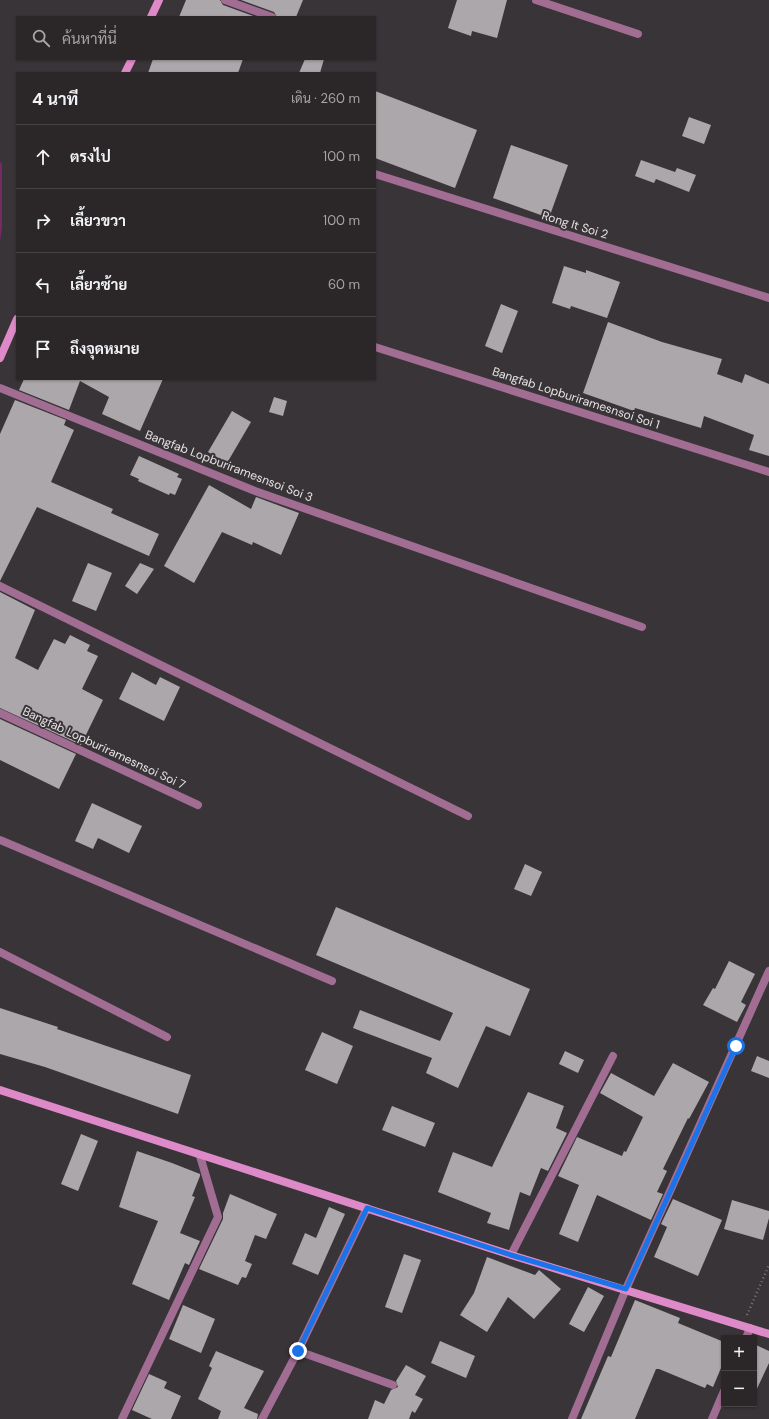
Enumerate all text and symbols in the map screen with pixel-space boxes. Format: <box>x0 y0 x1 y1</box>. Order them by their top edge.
search box <box>16 16 376 60</box>
icon: search <box>30 27 52 49</box>
text: ค้นหาที่นี่ <box>62 29 117 49</box>
text: 4 นาที <box>32 88 78 110</box>
text: เดิน · 260 m <box>291 90 360 107</box>
icon: ahead <box>32 146 54 168</box>
text: ตรงไป <box>70 147 111 167</box>
text: 100 m <box>323 148 360 165</box>
street label: Rong It Soi 2 <box>540 207 610 243</box>
icon: right <box>32 210 54 232</box>
text: เลี้ยวขวา <box>70 211 126 231</box>
text: 100 m <box>323 212 360 229</box>
icon: left <box>32 274 54 296</box>
text: เลี้ยวซ้าย <box>70 275 127 295</box>
text: 60 m <box>328 276 360 293</box>
icon: arrive <box>32 338 54 360</box>
text: ถึงจุดหมาย <box>70 339 140 359</box>
street label: Bangfab Lopburiramesnsoi Soi 1 <box>490 363 662 433</box>
street label: Bangfab Lopburiramesnsoi Soi 3 <box>143 427 315 505</box>
street label: Bangfab Lopburiramesnsoi Soi 7 <box>20 703 188 793</box>
route start <box>727 1037 745 1055</box>
map controls <box>721 1335 757 1407</box>
button: + <box>721 1335 757 1371</box>
route end <box>289 1342 307 1360</box>
button: − <box>721 1371 757 1407</box>

